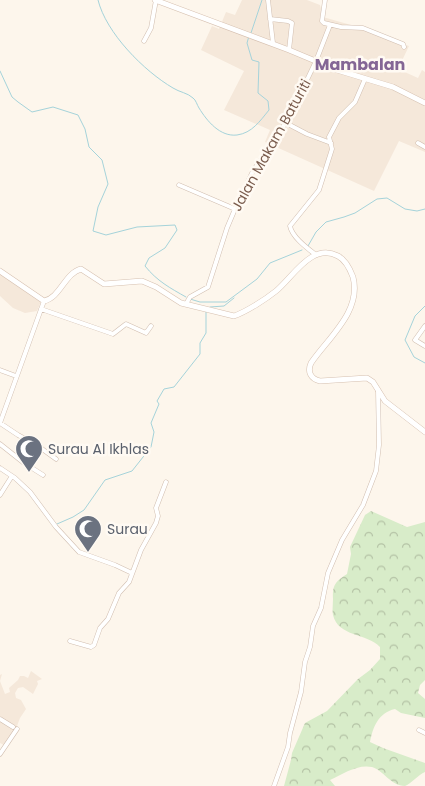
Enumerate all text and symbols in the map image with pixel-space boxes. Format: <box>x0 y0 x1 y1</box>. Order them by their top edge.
district label: Mambalan <box>315 53 405 76</box>
street label: Jalan Makam Baturiti <box>226 75 316 215</box>
mosque icon: Surau Al Ikhlas <box>14 434 44 473</box>
place label: Surau Al Ikhlas <box>48 439 149 459</box>
mosque icon: Surau <box>73 514 103 553</box>
place label: Surau <box>107 519 148 539</box>

